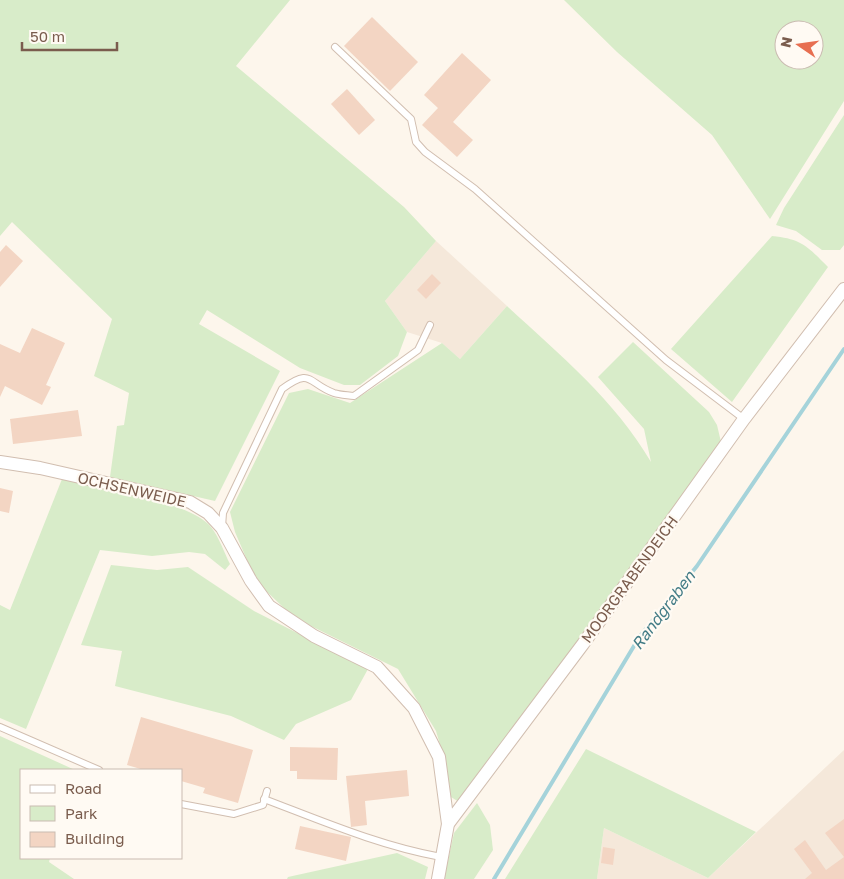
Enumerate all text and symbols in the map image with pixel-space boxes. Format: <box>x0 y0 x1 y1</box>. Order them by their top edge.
scale bar <box>22 20 118 52</box>
north arrow <box>774 20 824 70</box>
text: 50 m <box>30 27 65 45</box>
text: N <box>776 35 795 49</box>
street label: OCHSENWEIDE <box>76 468 188 510</box>
street label: MOORGRABENDEICH <box>577 512 681 646</box>
water label: Randgraben <box>627 566 700 653</box>
legend <box>20 769 182 859</box>
text: Road <box>65 779 102 797</box>
text: Park <box>65 804 98 822</box>
text: Building <box>65 829 125 847</box>

